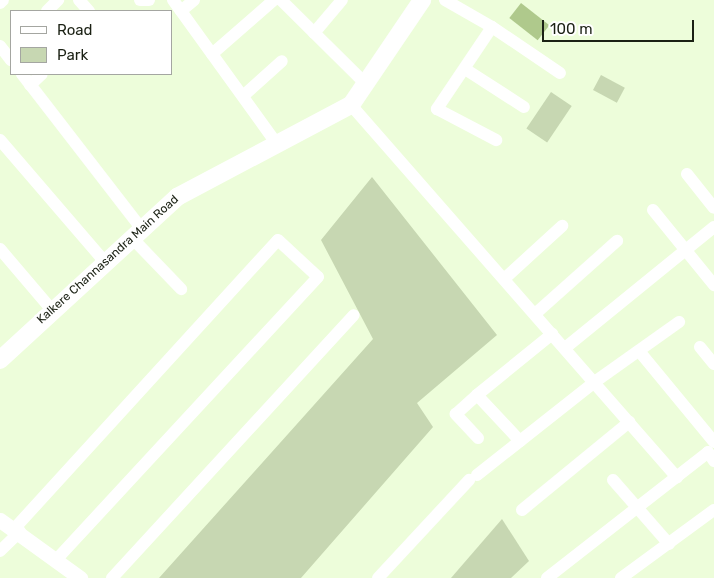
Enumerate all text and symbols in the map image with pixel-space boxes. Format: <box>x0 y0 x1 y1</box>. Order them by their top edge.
legend <box>10 10 172 75</box>
scale bar <box>544 10 696 42</box>
text: 100 m <box>550 20 592 38</box>
text: Road <box>57 21 93 39</box>
text: Park <box>57 46 88 64</box>
street label: Kalkere Channasandra Main Road <box>34 193 182 327</box>

